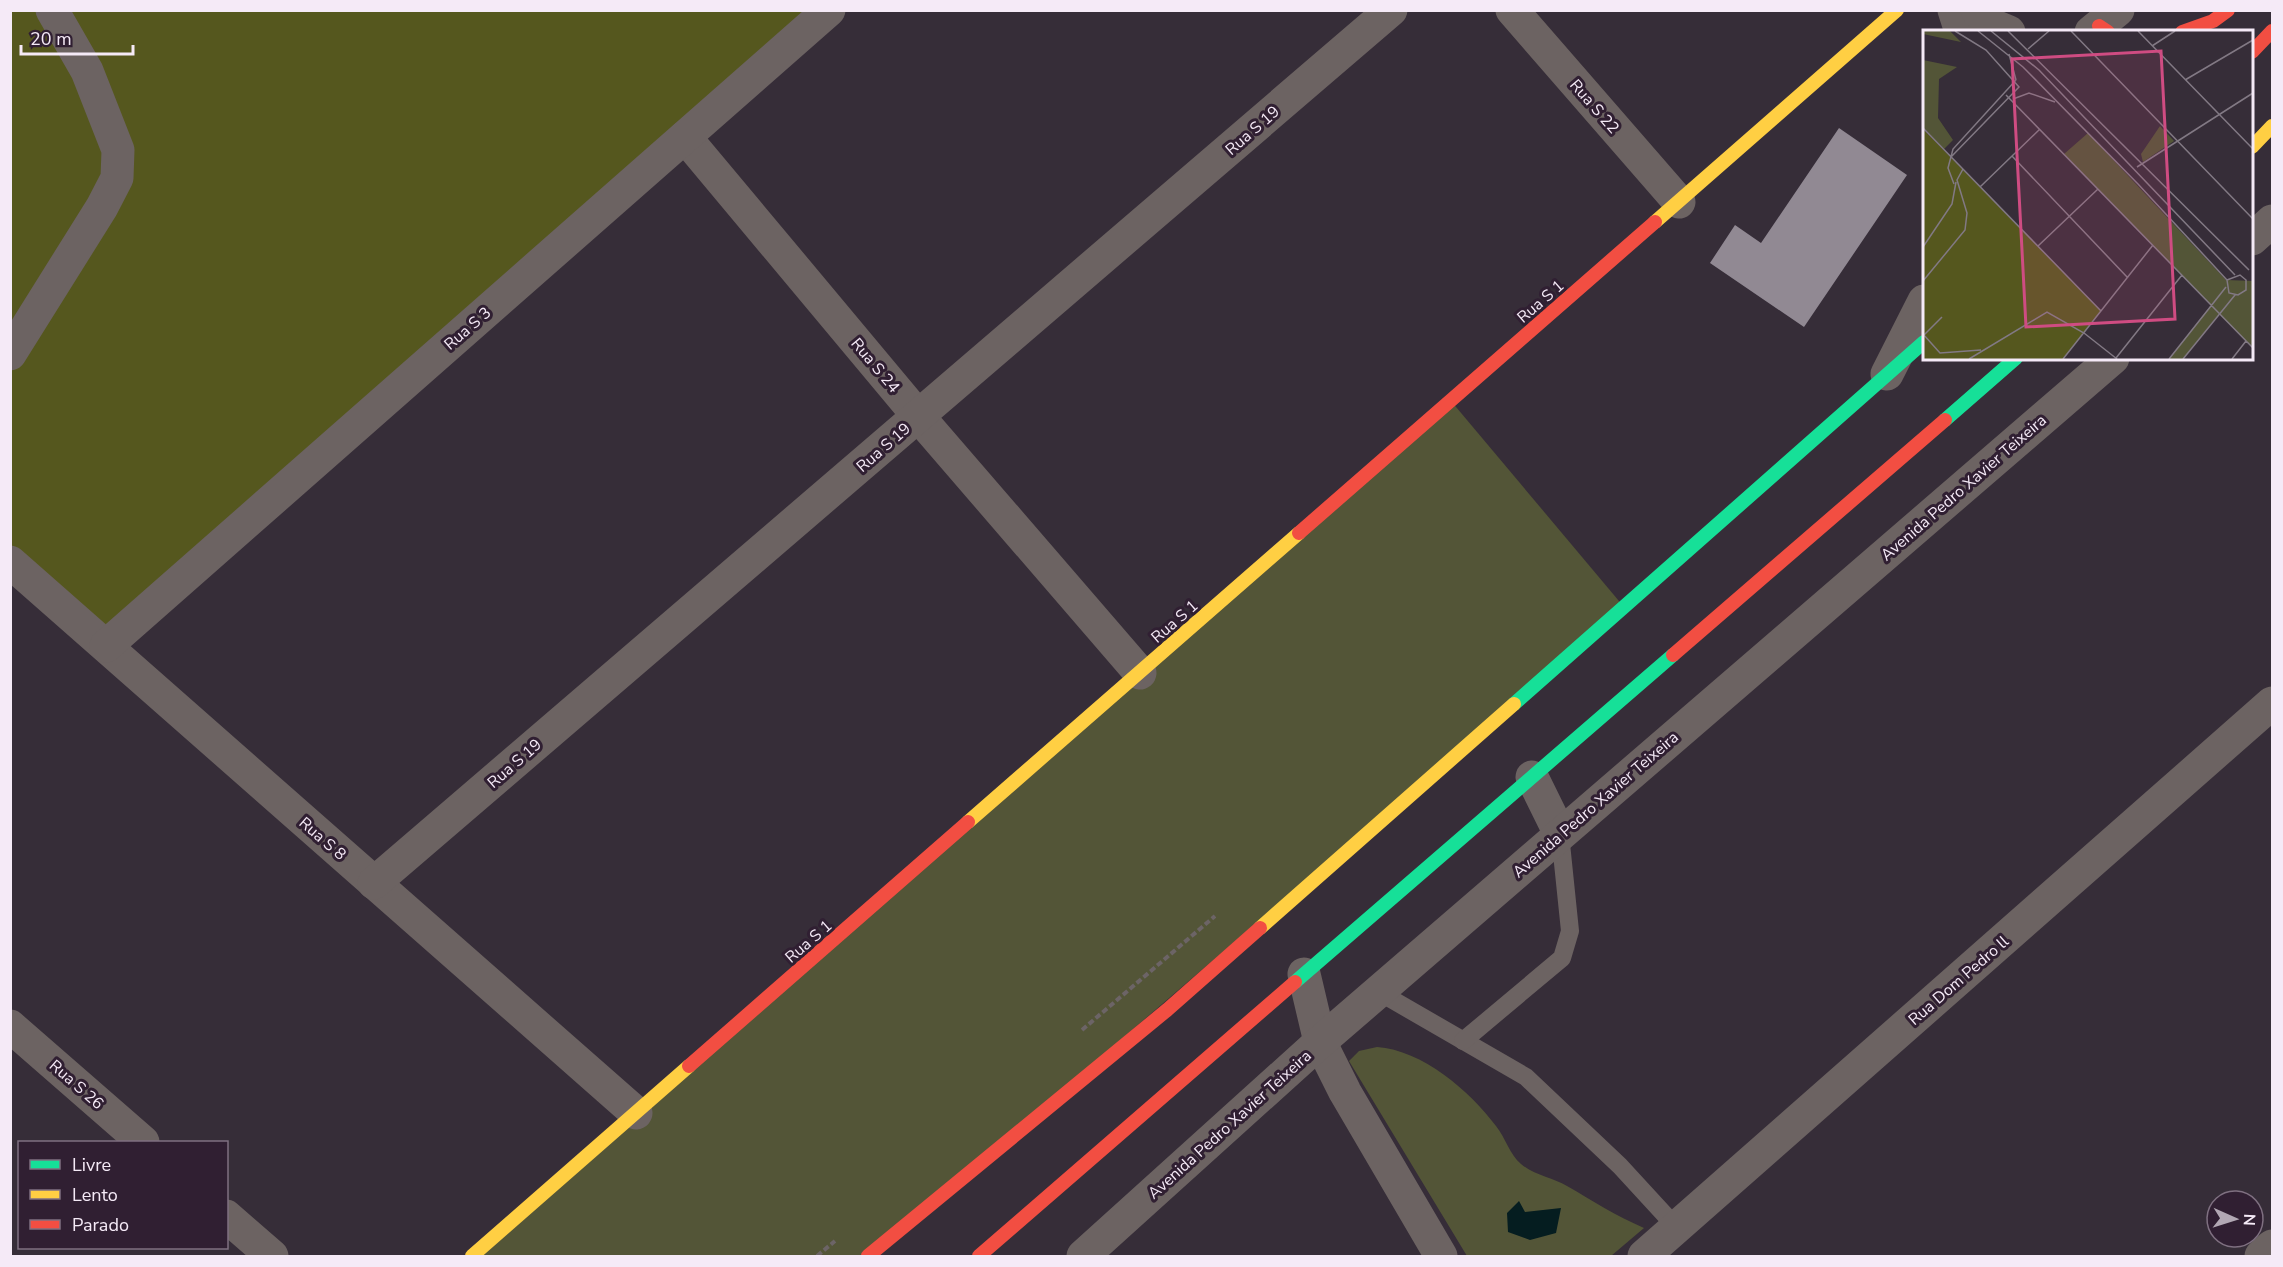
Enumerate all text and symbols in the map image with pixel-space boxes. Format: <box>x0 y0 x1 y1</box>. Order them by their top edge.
scale bar <box>21 18 134 56</box>
text: 20 m <box>30 27 72 51</box>
inset map <box>1923 30 2253 360</box>
street label: Rua S 22 <box>1564 75 1624 139</box>
street label: Rua S 19 <box>1221 101 1285 161</box>
street label: Rua S 1 <box>1512 275 1569 328</box>
street label: Rua S 3 <box>439 302 496 355</box>
street label: Rua S 24 <box>846 334 905 398</box>
street label: Avenida Pedro Xavier Teixeira <box>1876 410 2051 566</box>
street label: Rua S 19 <box>852 418 916 478</box>
street label: Rua S 1 <box>1146 595 1203 648</box>
street label: Avenida Pedro Xavier Teixeira <box>1508 727 1683 883</box>
street label: Rua S 19 <box>483 734 547 794</box>
street label: Rua S 8 <box>294 812 351 865</box>
street label: Rua S 1 <box>780 915 837 968</box>
street label: Rua Dom Pedro ll <box>1904 931 2014 1031</box>
street label: Avenida Pedro Xavier Teixeira <box>1143 1045 1316 1204</box>
street label: Rua S 26 <box>44 1055 108 1115</box>
legend <box>18 1141 228 1249</box>
text: Livre <box>72 1153 111 1177</box>
text: Lento <box>72 1183 118 1207</box>
north arrow <box>2205 1189 2265 1249</box>
text: Parado <box>72 1213 129 1237</box>
text: N <box>2238 1213 2260 1226</box>

